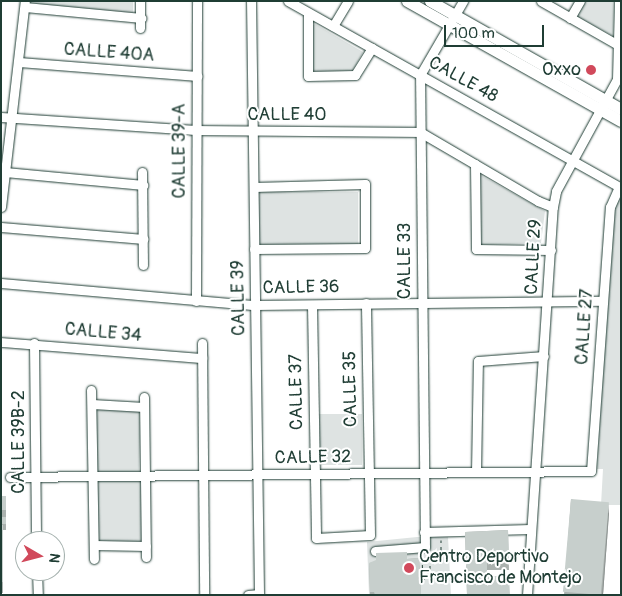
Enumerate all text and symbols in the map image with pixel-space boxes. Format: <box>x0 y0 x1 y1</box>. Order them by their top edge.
scale bar <box>447 15 547 47</box>
text: 100 m <box>452 24 495 43</box>
street label: CALLE 40A <box>63 39 155 67</box>
street label: CALLE 48 <box>425 52 501 108</box>
place label: Oxxo <box>542 59 581 81</box>
marker: Oxxo <box>585 64 597 76</box>
street label: CALLE 39-A <box>169 103 191 199</box>
street label: CALLE 40 <box>247 104 327 126</box>
street label: CALLE 29 <box>521 219 547 295</box>
street label: CALLE 33 <box>394 223 416 299</box>
street label: CALLE 39 <box>228 260 250 336</box>
street label: CALLE 36 <box>262 277 340 299</box>
street label: CALLE 27 <box>572 288 598 366</box>
street label: CALLE 34 <box>64 319 142 347</box>
street label: CALLE 35 <box>340 351 362 427</box>
street label: CALLE 37 <box>286 354 308 430</box>
street label: CALLE 39B-2 <box>8 390 30 494</box>
street label: CALLE 32 <box>275 447 351 469</box>
north arrow <box>15 531 65 581</box>
place label: Centro Deportivo Francisco de Montejo <box>419 547 582 590</box>
text: N <box>45 552 63 564</box>
marker: Centro Deportivo Francisco de Montejo <box>403 562 415 574</box>

